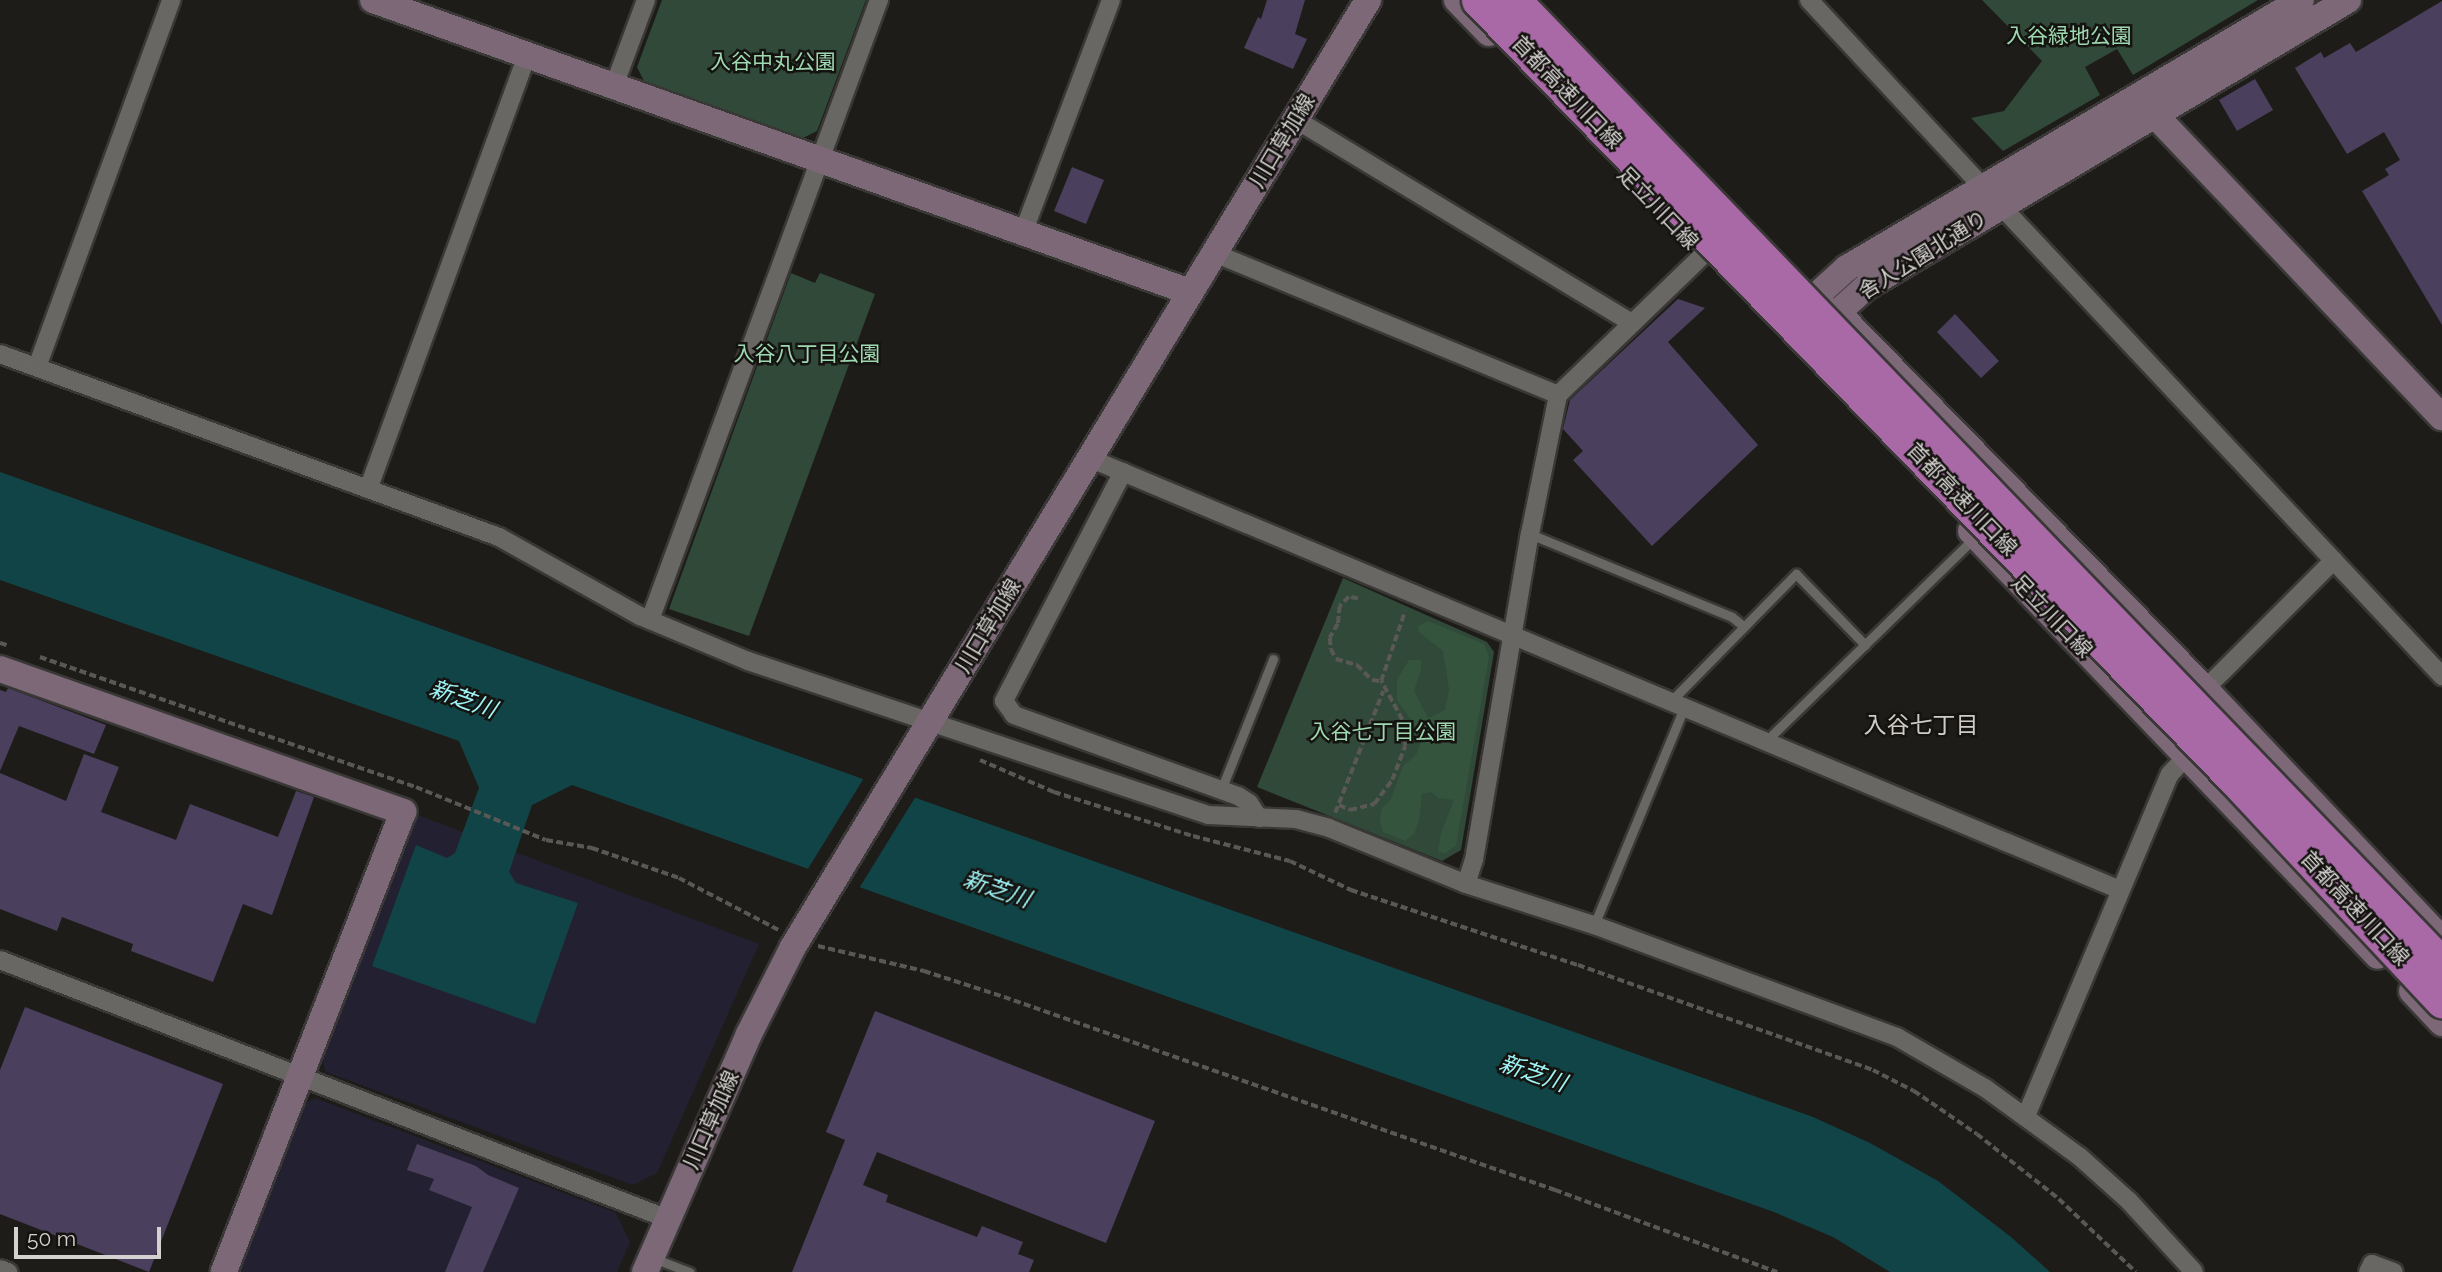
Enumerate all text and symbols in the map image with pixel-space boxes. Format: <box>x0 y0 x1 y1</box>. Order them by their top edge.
park label: 入谷緑地公園 <box>2006 23 2132 49</box>
street label: 首都高速川口線 <box>1507 30 1627 154</box>
park label: 入谷中丸公園 <box>710 49 836 75</box>
street label: 川口草加線 <box>1244 90 1320 192</box>
street label: 足立川口線 <box>1612 161 1704 255</box>
street label: 舎人公園北通り <box>1854 205 1992 305</box>
park label: 入谷八丁目公園 <box>734 341 880 367</box>
street label: 首都高速川口線 <box>1902 437 2022 561</box>
street label: 足立川口線 <box>2006 569 2098 663</box>
street label: 川口草加線 <box>950 575 1026 677</box>
water label: 新芝川 <box>426 674 500 724</box>
district label: 入谷七丁目 <box>1864 711 1978 739</box>
park label: 入谷七丁目公園 <box>1310 719 1456 745</box>
street label: 首都高速川口線 <box>2296 846 2414 970</box>
water label: 新芝川 <box>960 865 1034 913</box>
water label: 新芝川 <box>1496 1049 1570 1097</box>
street label: 川口草加線 <box>678 1067 744 1173</box>
scale bar <box>18 1212 164 1256</box>
text: 50 m <box>27 1226 76 1251</box>

